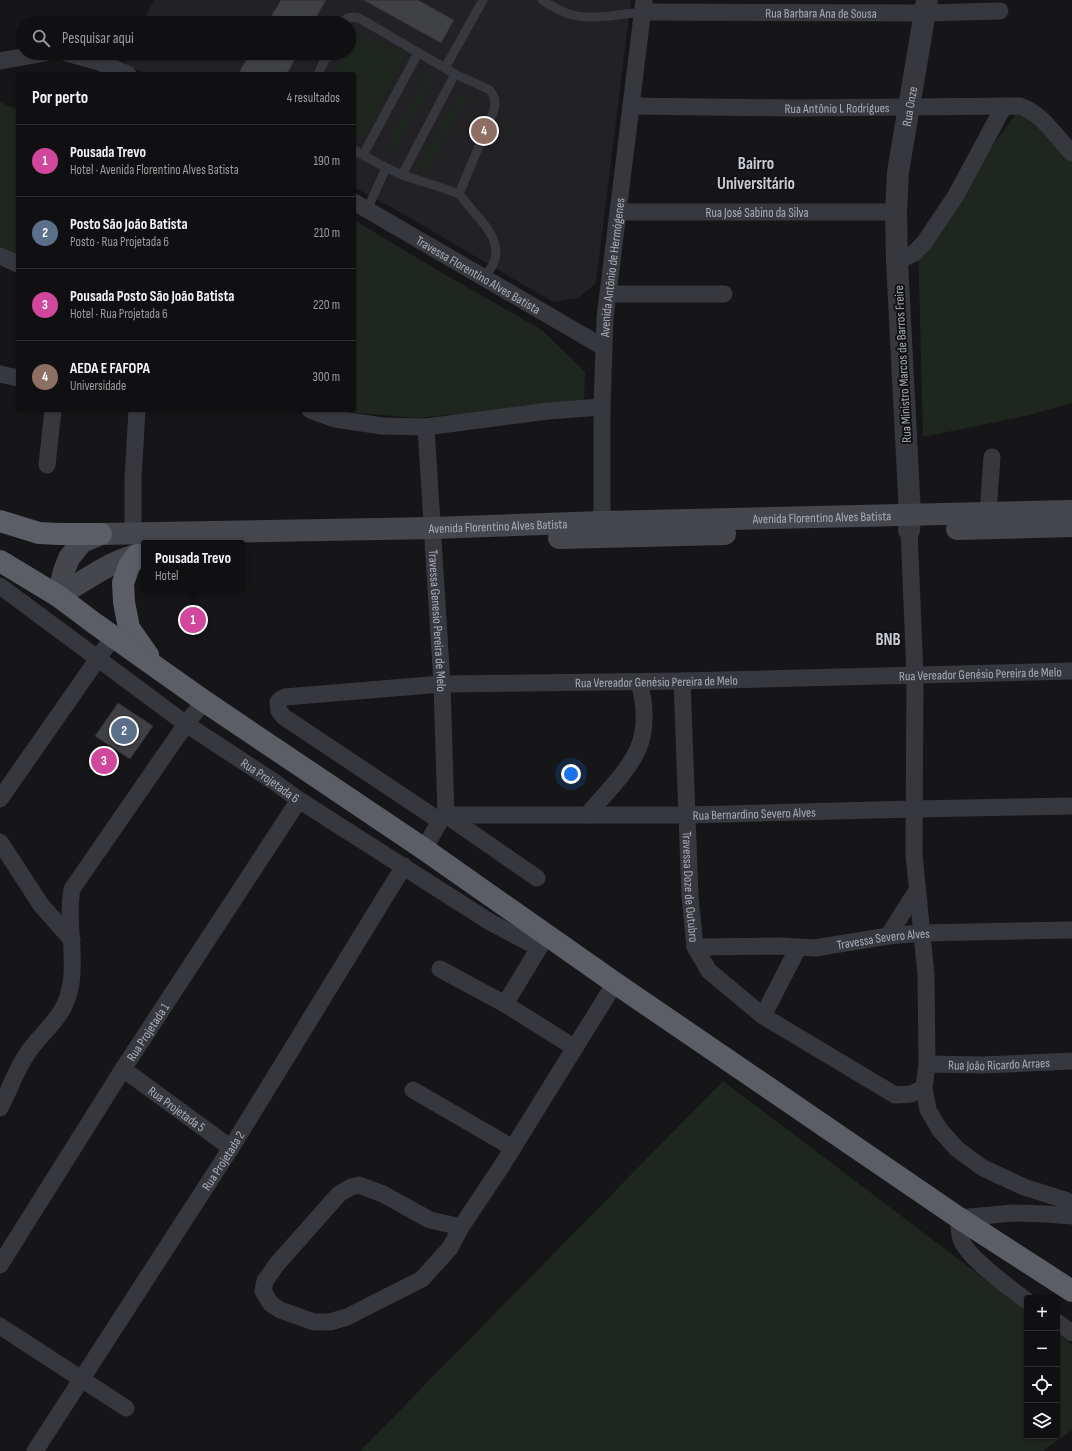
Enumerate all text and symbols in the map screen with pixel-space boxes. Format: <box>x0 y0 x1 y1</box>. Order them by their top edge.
street label: Rua Barbara Ana de Sousa <box>765 5 877 22</box>
search box <box>16 16 356 60</box>
icon: search <box>30 27 52 49</box>
text: Pesquisar aqui <box>62 29 134 48</box>
street label: Rua Onze <box>899 85 921 128</box>
text: Por perto <box>32 88 88 108</box>
text: 4 resultados <box>287 90 340 106</box>
street label: Rua Antônio L Rodrigues <box>784 100 890 117</box>
pin: 4 <box>471 116 497 146</box>
text: Pousada Trevo <box>70 143 146 162</box>
text: 1 <box>42 153 48 169</box>
text: 190 m <box>313 153 340 169</box>
district label: Bairro Universitário <box>717 154 795 194</box>
text: Hotel · Avenida Florentino Alves Batista <box>70 162 239 178</box>
street label: Avenida Antônio de Hermógenes <box>597 197 629 338</box>
street label: Rua José Sabino da Silva <box>706 205 808 221</box>
text: Posto São João Batista <box>70 215 188 234</box>
text: 2 <box>42 225 48 241</box>
text: 210 m <box>314 225 340 241</box>
street label: Travessa Florentino Alves Batista <box>413 233 543 318</box>
text: Posto · Rua Projetada 6 <box>70 234 169 250</box>
street label: Rua Ministro Marcos de Barros Freire <box>891 285 915 443</box>
text: Pousada Posto São João Batista <box>70 287 234 306</box>
text: 3 <box>42 297 48 313</box>
text: 220 m <box>313 297 340 313</box>
text: Hotel · Rua Projetada 6 <box>70 306 168 322</box>
text: AEDA E FAFOPA <box>70 359 150 378</box>
text: 4 <box>42 369 48 385</box>
text: 300 m <box>313 369 340 385</box>
text: Universidade <box>70 378 126 394</box>
street label: Avenida Florentino Alves Batista <box>751 508 891 527</box>
street label: Avenida Florentino Alves Batista <box>428 516 568 537</box>
popup <box>141 540 245 592</box>
text: Pousada Trevo <box>155 549 231 568</box>
street label: Travessa Genesio Pereira de Melo <box>425 549 449 692</box>
text: Hotel <box>155 568 179 584</box>
pin: 1 <box>180 605 206 635</box>
district label: BNB <box>875 630 901 650</box>
street label: Rua Vereador Genésio Pereira de Melo <box>899 664 1062 684</box>
street label: Rua Vereador Genésio Pereira de Melo <box>575 673 738 691</box>
pin: 2 <box>111 716 137 746</box>
pin: 3 <box>91 746 117 776</box>
street label: Rua Projetada 6 <box>238 755 303 807</box>
your location <box>561 764 581 784</box>
street label: Rua Bernardino Severo Alves <box>692 805 816 824</box>
street label: Travessa Doze de Outubro <box>679 831 701 943</box>
street label: Travessa Severo Alves <box>835 926 930 953</box>
street label: Rua Projetada 1 <box>123 1000 173 1064</box>
street label: Rua João Ricardo Arraes <box>948 1055 1051 1074</box>
street label: Rua Projetada 5 <box>145 1083 208 1136</box>
street label: Rua Projetada 2 <box>199 1128 248 1194</box>
map controls <box>1024 1295 1060 1439</box>
button: + <box>1024 1295 1060 1331</box>
button: − <box>1024 1331 1060 1367</box>
button: locate <box>1024 1367 1060 1403</box>
button: layers <box>1024 1403 1060 1439</box>

